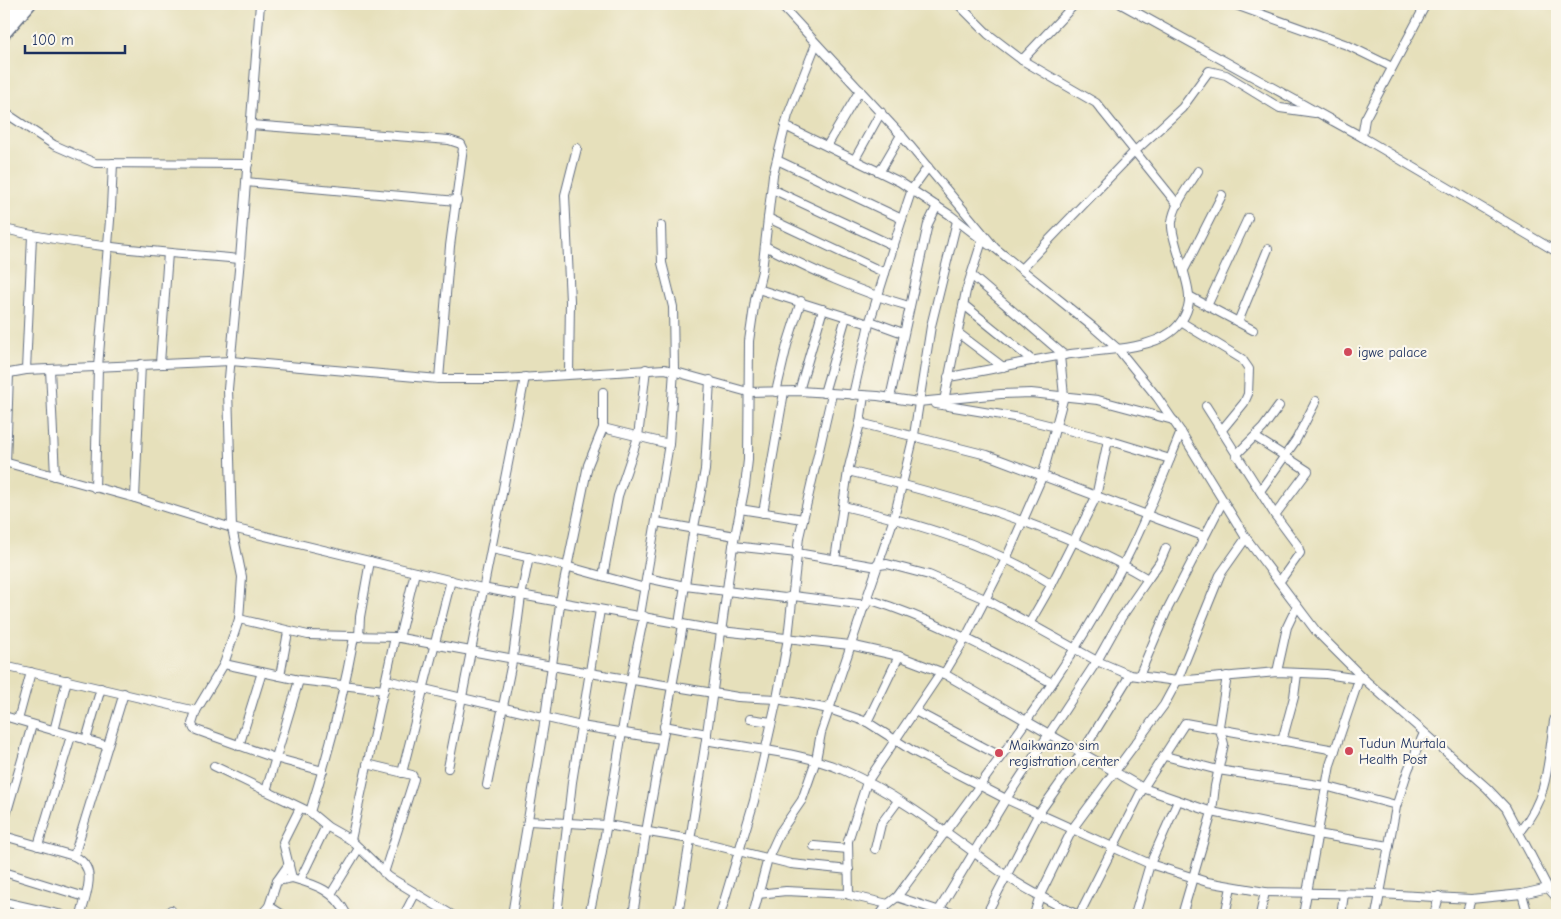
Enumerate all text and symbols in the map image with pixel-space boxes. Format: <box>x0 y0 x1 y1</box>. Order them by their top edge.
scale bar <box>25 22 125 54</box>
text: 100 m <box>32 31 74 49</box>
place label: igwe palace <box>1358 344 1427 361</box>
marker: igwe palace <box>1342 346 1354 358</box>
place label: Tudun Murtala Health Post <box>1359 735 1446 768</box>
place label: Maikwanzo sim registration center <box>1009 737 1119 770</box>
marker: Tudun Murtala Health Post <box>1343 745 1355 757</box>
marker: Maikwanzo sim registration center <box>993 747 1005 759</box>

